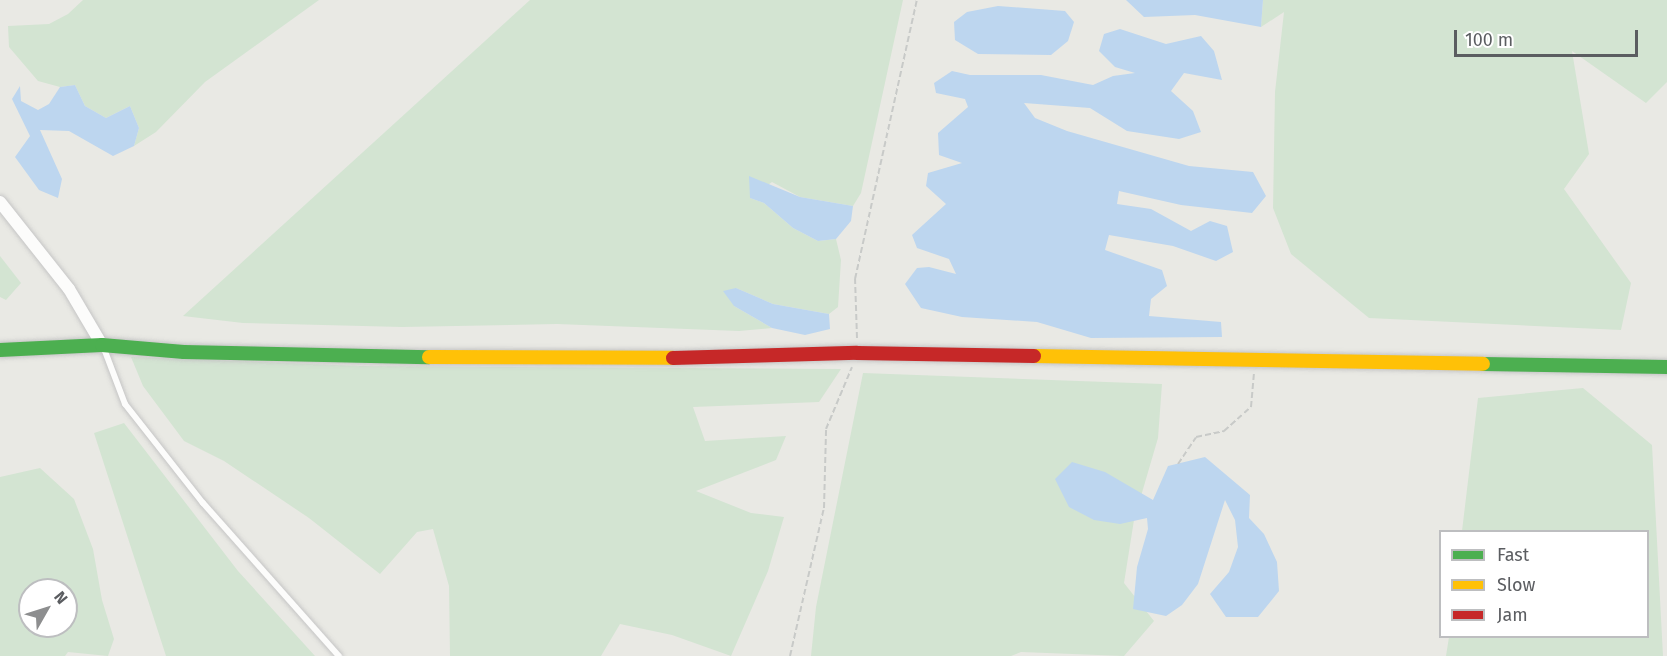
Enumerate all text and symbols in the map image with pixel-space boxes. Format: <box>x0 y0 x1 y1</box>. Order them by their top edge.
scale bar <box>1457 18 1642 56</box>
text: 100 m <box>1465 29 1513 51</box>
legend <box>1439 530 1649 638</box>
text: Fast <box>1497 544 1529 566</box>
text: Slow <box>1497 574 1535 596</box>
north arrow <box>18 578 78 638</box>
text: N <box>50 588 72 608</box>
text: Jam <box>1497 604 1528 626</box>

